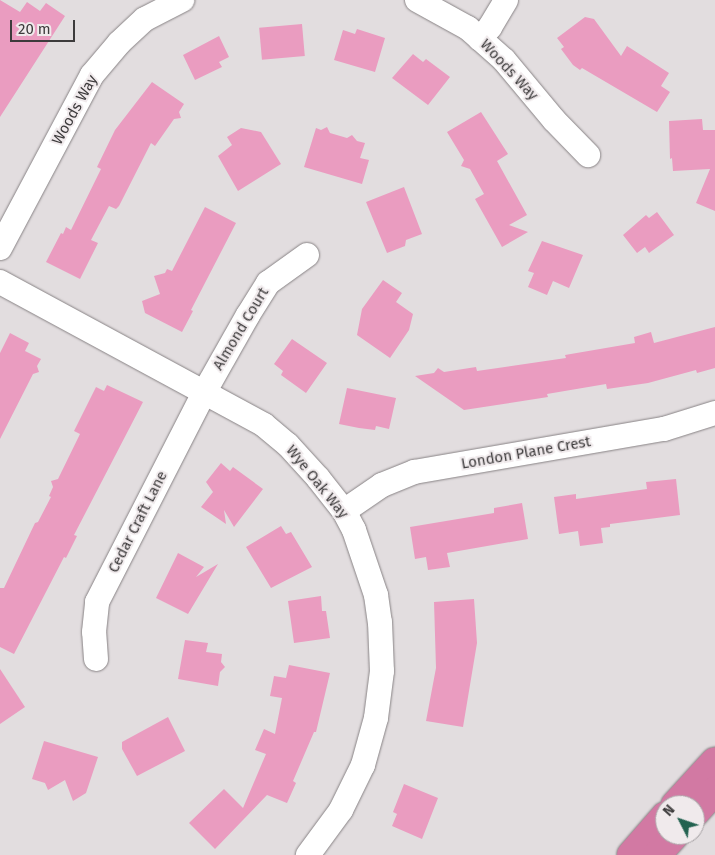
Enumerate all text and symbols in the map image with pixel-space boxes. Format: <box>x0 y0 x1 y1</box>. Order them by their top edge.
scale bar <box>12 10 78 42</box>
text: 20 m <box>18 20 51 38</box>
street label: Woods Way <box>476 36 542 104</box>
street label: Woods Way <box>48 72 102 148</box>
street label: Almond Court <box>209 284 273 374</box>
street label: London Plane Crest <box>460 433 592 473</box>
street label: Wye Oak Way <box>282 442 352 522</box>
street label: Cedar Craft Lane <box>105 468 171 576</box>
north arrow <box>655 795 705 845</box>
text: N <box>660 801 679 820</box>

